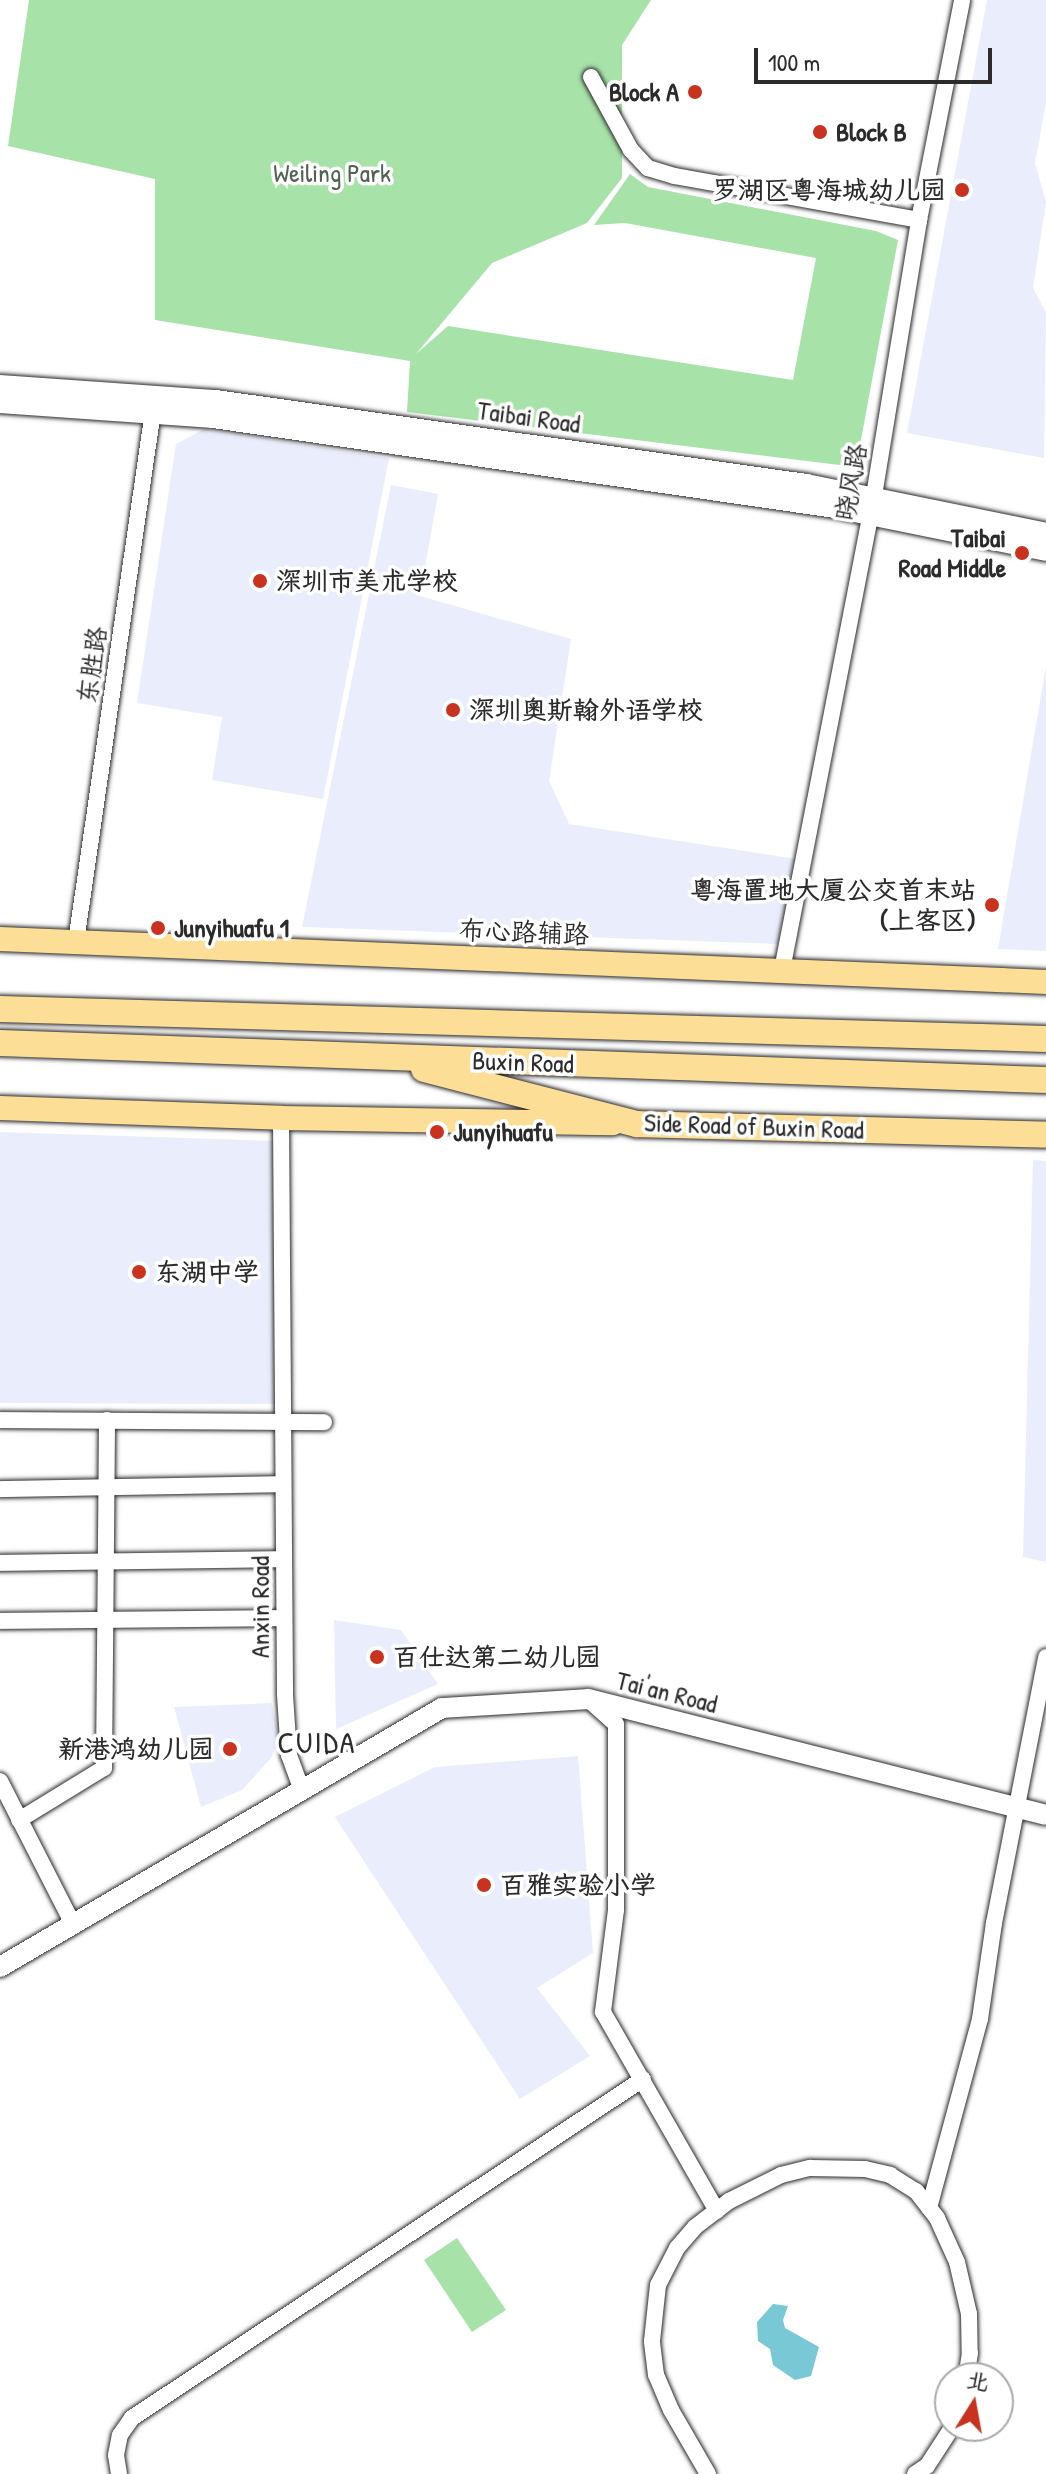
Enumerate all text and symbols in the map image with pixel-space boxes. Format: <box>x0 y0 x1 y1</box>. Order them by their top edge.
scale bar <box>758 32 996 82</box>
text: 100 m <box>768 46 820 78</box>
place label: Block A <box>609 76 679 108</box>
marker: Block A <box>686 83 704 101</box>
place label: Block B <box>836 116 907 148</box>
marker: Block B <box>811 123 829 141</box>
park label: Weiling Park <box>273 157 391 189</box>
place label: 罗湖区粤海城幼儿园 <box>712 174 946 206</box>
marker: 罗湖区粤海城幼儿园 <box>953 181 971 199</box>
street label: Taibai Road <box>476 394 582 440</box>
street label: 晓风路 <box>829 441 873 523</box>
place label: Taibai Road Middle <box>899 522 1006 584</box>
marker: Taibai Road Middle <box>1013 544 1031 562</box>
place label: 深圳市美术学校 <box>276 565 458 597</box>
marker: 深圳市美术学校 <box>251 572 269 590</box>
street label: 东胜路 <box>71 624 113 706</box>
place label: 深圳奥斯翰外语学校 <box>469 694 703 726</box>
marker: 深圳奥斯翰外语学校 <box>444 701 462 719</box>
place label: 粤海置地大厦公交首末站 (上客区) <box>690 874 976 936</box>
marker: 粤海置地大厦公交首末站 (上客区) <box>983 896 1001 914</box>
place label: Junyihuafu 1 <box>174 912 289 944</box>
street label: 布心路辅路 <box>458 914 590 950</box>
marker: Junyihuafu 1 <box>149 919 167 937</box>
street label: Buxin Road <box>472 1045 574 1079</box>
street label: Side Road of Buxin Road <box>644 1107 864 1145</box>
place label: Junyihuafu <box>453 1116 553 1148</box>
marker: Junyihuafu <box>428 1123 446 1141</box>
place label: 东湖中学 <box>155 1256 259 1288</box>
marker: 东湖中学 <box>130 1263 148 1281</box>
street label: Anxin Road <box>244 1556 276 1658</box>
place label: 百仕达第二幼儿园 <box>393 1641 601 1673</box>
marker: 百仕达第二幼儿园 <box>368 1648 386 1666</box>
street label: Tai'an Road <box>613 1664 721 1720</box>
district label: CUIDA <box>278 1724 356 1760</box>
place label: 新港鸿幼儿园 <box>58 1733 214 1765</box>
marker: 新港鸿幼儿园 <box>221 1740 239 1758</box>
place label: 百雅实验小学 <box>500 1869 656 1901</box>
marker: 百雅实验小学 <box>475 1876 493 1894</box>
north arrow <box>934 2362 1014 2442</box>
text: 北 <box>965 2364 992 2397</box>

